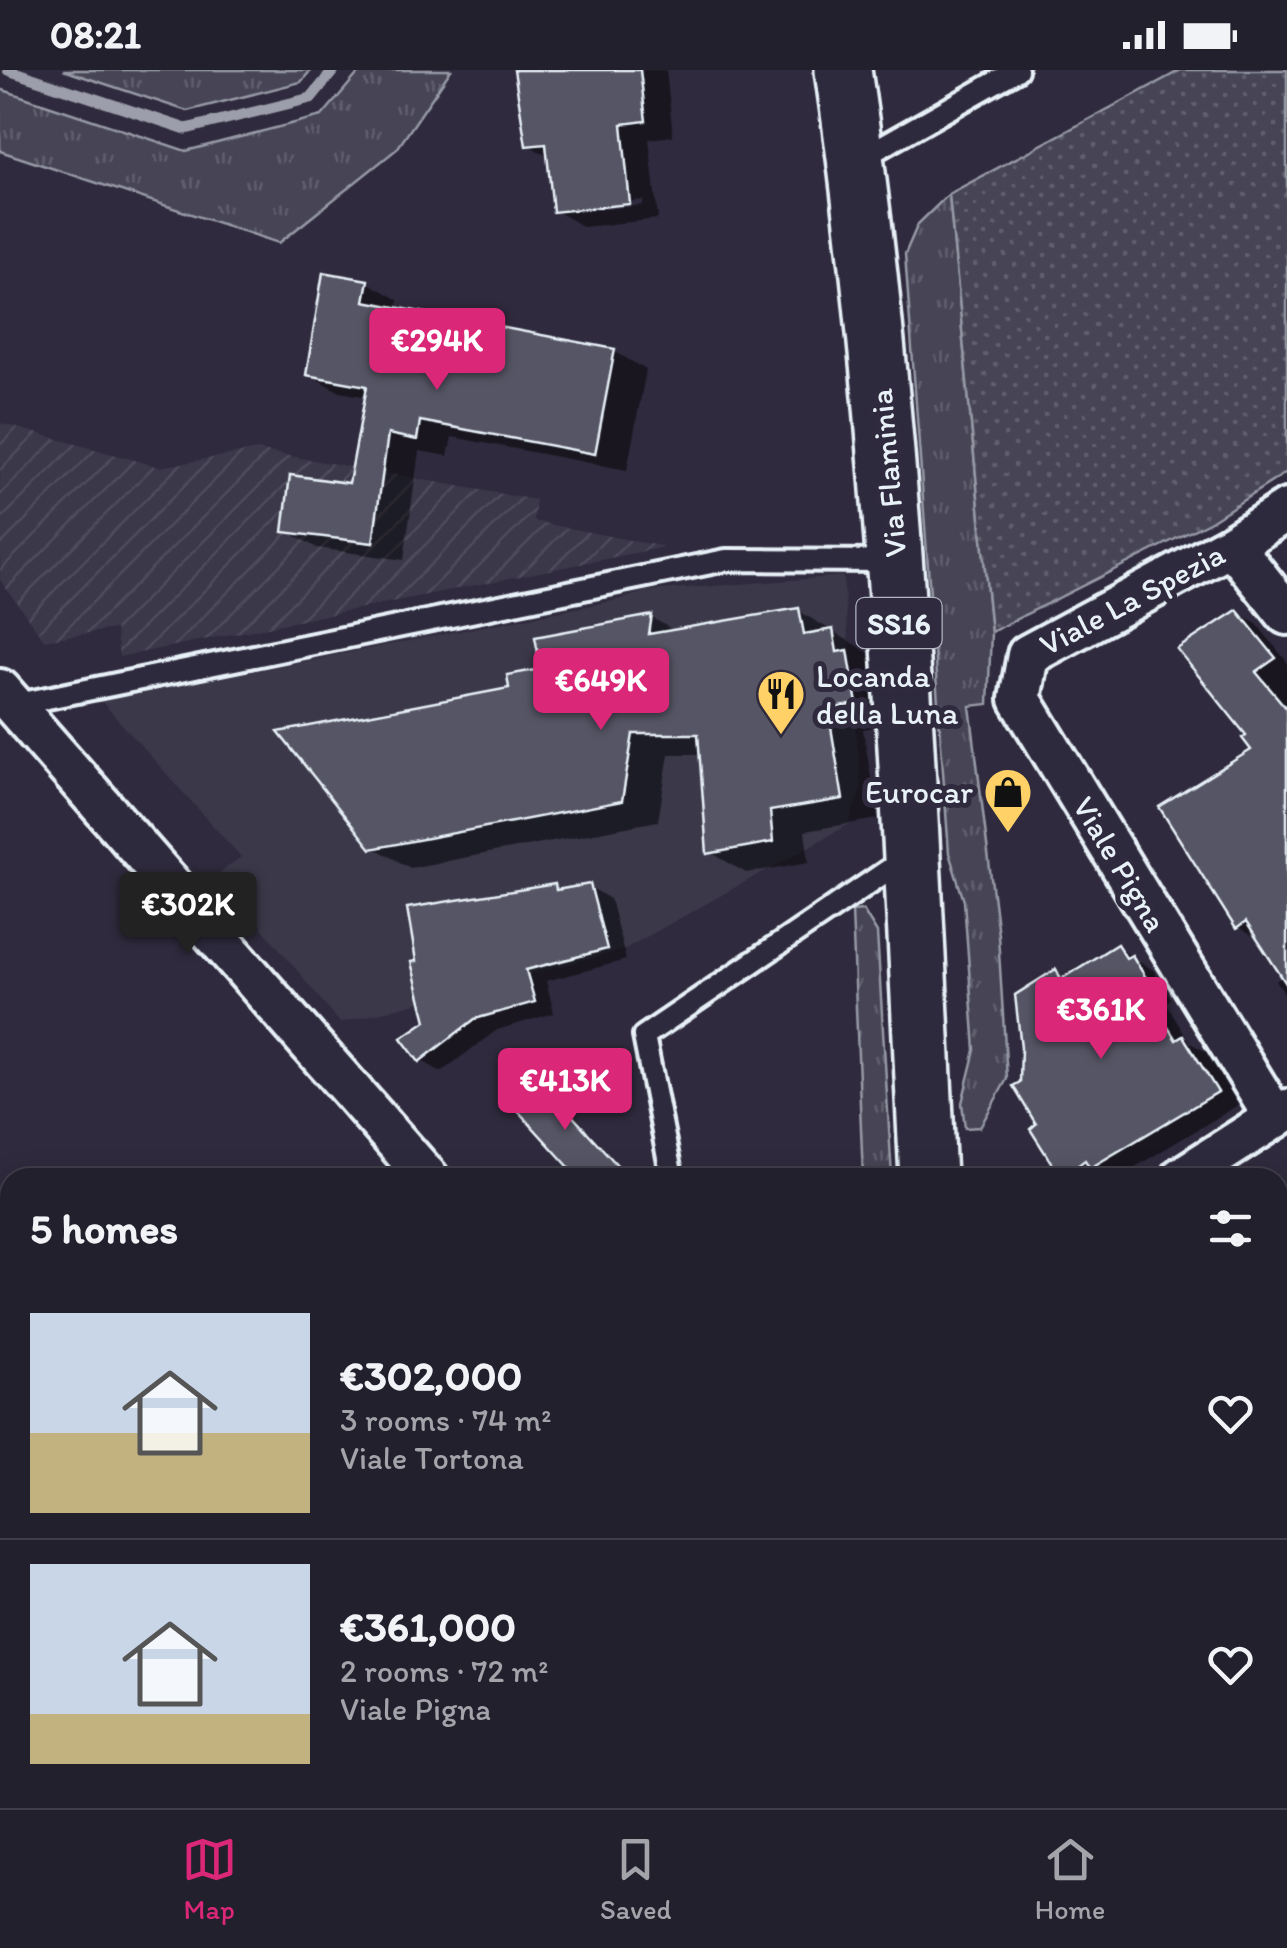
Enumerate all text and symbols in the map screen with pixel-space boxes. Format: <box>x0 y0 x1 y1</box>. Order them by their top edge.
text: 08:21 <box>50 12 141 58</box>
pin: €294K <box>367 308 507 393</box>
text: €294K <box>391 321 483 359</box>
street label: Via Flaminia <box>862 387 914 559</box>
street label: Viale La Spezia <box>1033 534 1231 664</box>
road number: SS16 <box>856 598 942 648</box>
pin: €649K <box>531 648 671 733</box>
place label: Locanda della Luna <box>816 657 959 732</box>
text: €649K <box>555 661 647 699</box>
restaurant icon: Locanda della Luna <box>755 668 807 736</box>
shop icon: Eurocar <box>982 766 1034 834</box>
place label: Eurocar <box>865 773 973 811</box>
street label: Viale Pigna <box>1065 789 1175 939</box>
pin: €302K <box>118 872 258 957</box>
text: €302K <box>142 885 234 923</box>
pin: €361K <box>1031 977 1171 1062</box>
text: €361K <box>1057 990 1145 1028</box>
pin: €413K <box>495 1048 635 1133</box>
text: €413K <box>520 1061 610 1099</box>
icon: filters <box>1203 1201 1258 1256</box>
text: 5 homes <box>30 1203 178 1254</box>
text: €302,000 <box>340 1350 522 1401</box>
icon: home <box>110 1353 230 1473</box>
icon: heart <box>1203 1386 1258 1441</box>
text: 3 rooms · 74 m² <box>340 1401 551 1439</box>
text: Viale Tortona <box>340 1439 524 1477</box>
text: €361,000 <box>340 1601 516 1652</box>
icon: home <box>110 1604 230 1724</box>
icon: heart <box>1203 1637 1258 1692</box>
text: 2 rooms · 72 m² <box>340 1652 548 1690</box>
text: Viale Pigna <box>340 1690 491 1728</box>
tab: Map <box>182 1832 237 1926</box>
tab: Saved <box>600 1832 671 1926</box>
tab: Home <box>1035 1832 1105 1926</box>

